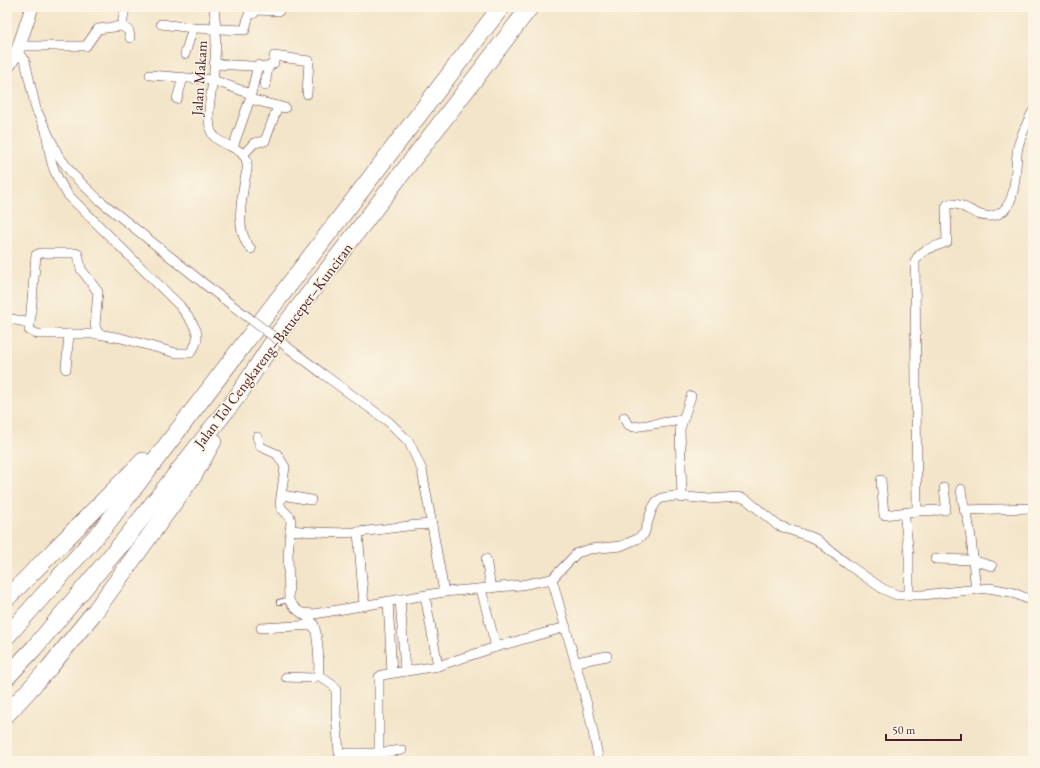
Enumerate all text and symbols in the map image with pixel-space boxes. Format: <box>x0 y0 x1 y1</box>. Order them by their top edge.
street label: Jalan Makam <box>187 39 211 118</box>
street label: Jalan Tol Cengkareng–Batuceper–Kunciran <box>188 239 356 453</box>
scale bar <box>886 716 961 742</box>
text: 50 m <box>892 722 916 738</box>

